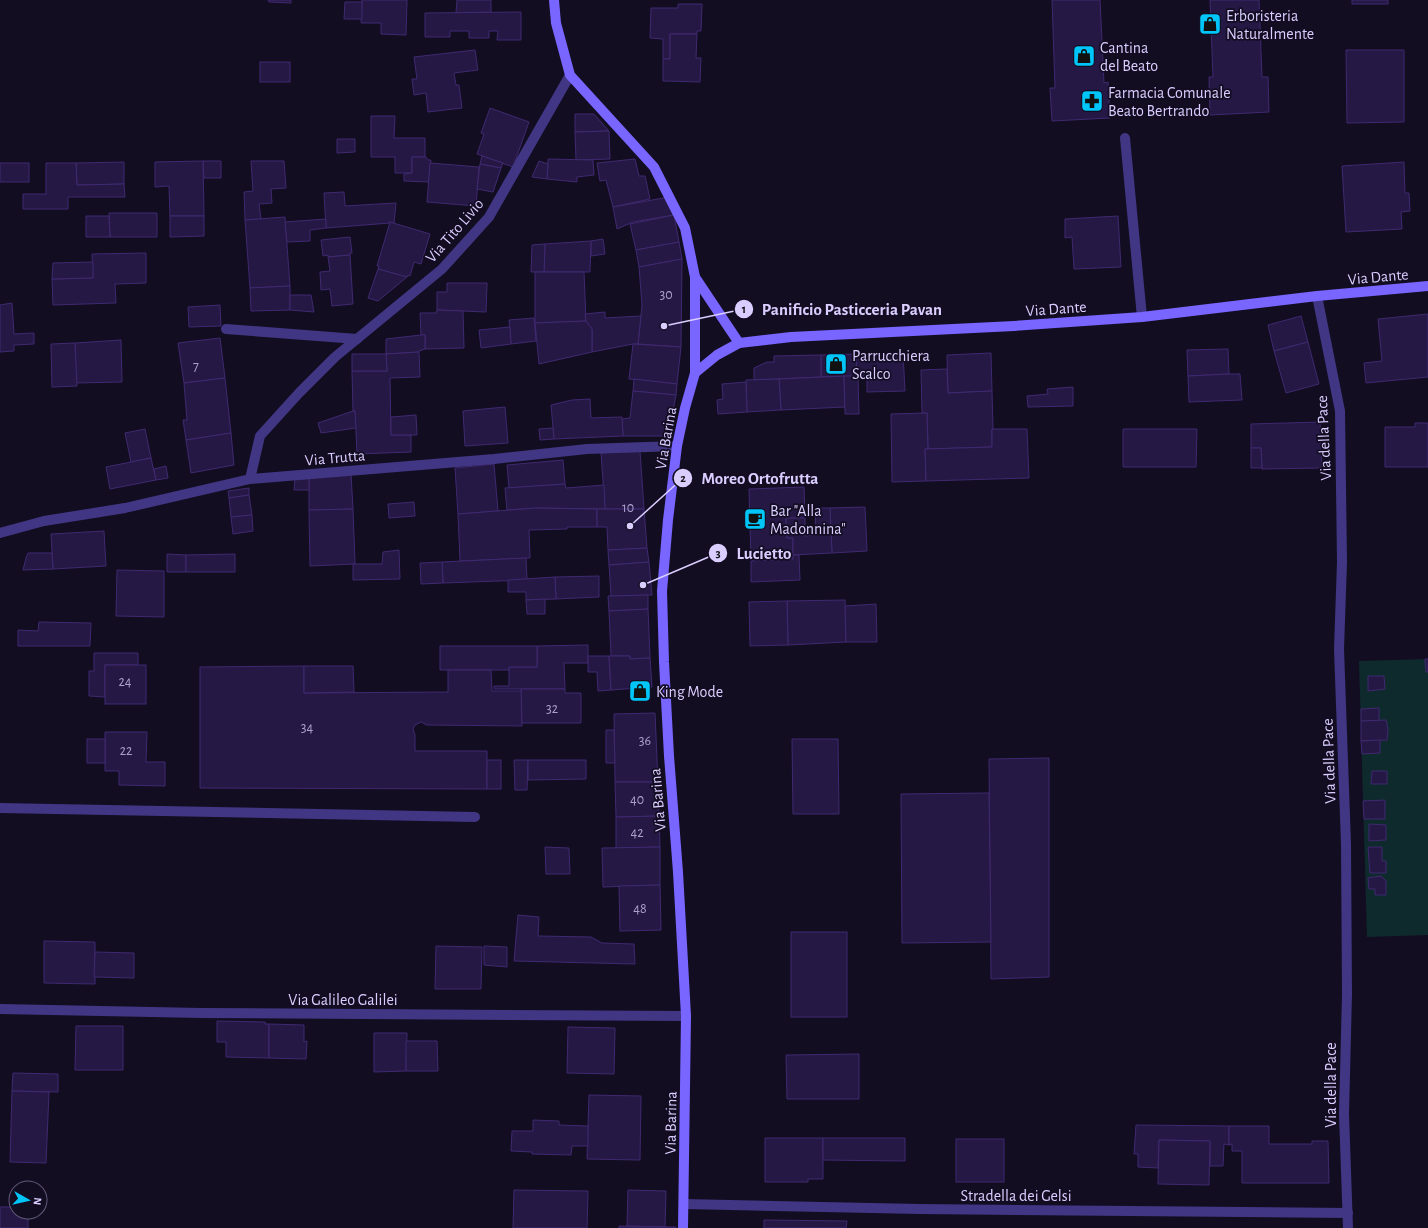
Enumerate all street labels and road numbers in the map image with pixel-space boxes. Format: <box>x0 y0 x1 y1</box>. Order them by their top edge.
street label: Via Tito Livio <box>423 195 487 266</box>
street label: Via Dante <box>1347 266 1409 288</box>
street label: Via Dante <box>1025 299 1087 319</box>
street label: Via della Pace <box>1314 395 1334 481</box>
street label: Via Barina <box>653 406 679 471</box>
street label: Via Trutta <box>304 447 366 469</box>
street label: Via della Pace <box>1320 718 1338 804</box>
street label: Via Barina <box>647 768 669 832</box>
street label: Via Galileo Galilei <box>288 992 398 1008</box>
street label: Via della Pace <box>1323 1042 1339 1128</box>
street label: Via Barina <box>662 1091 680 1155</box>
street label: Stradella dei Gelsi <box>960 1188 1072 1204</box>

